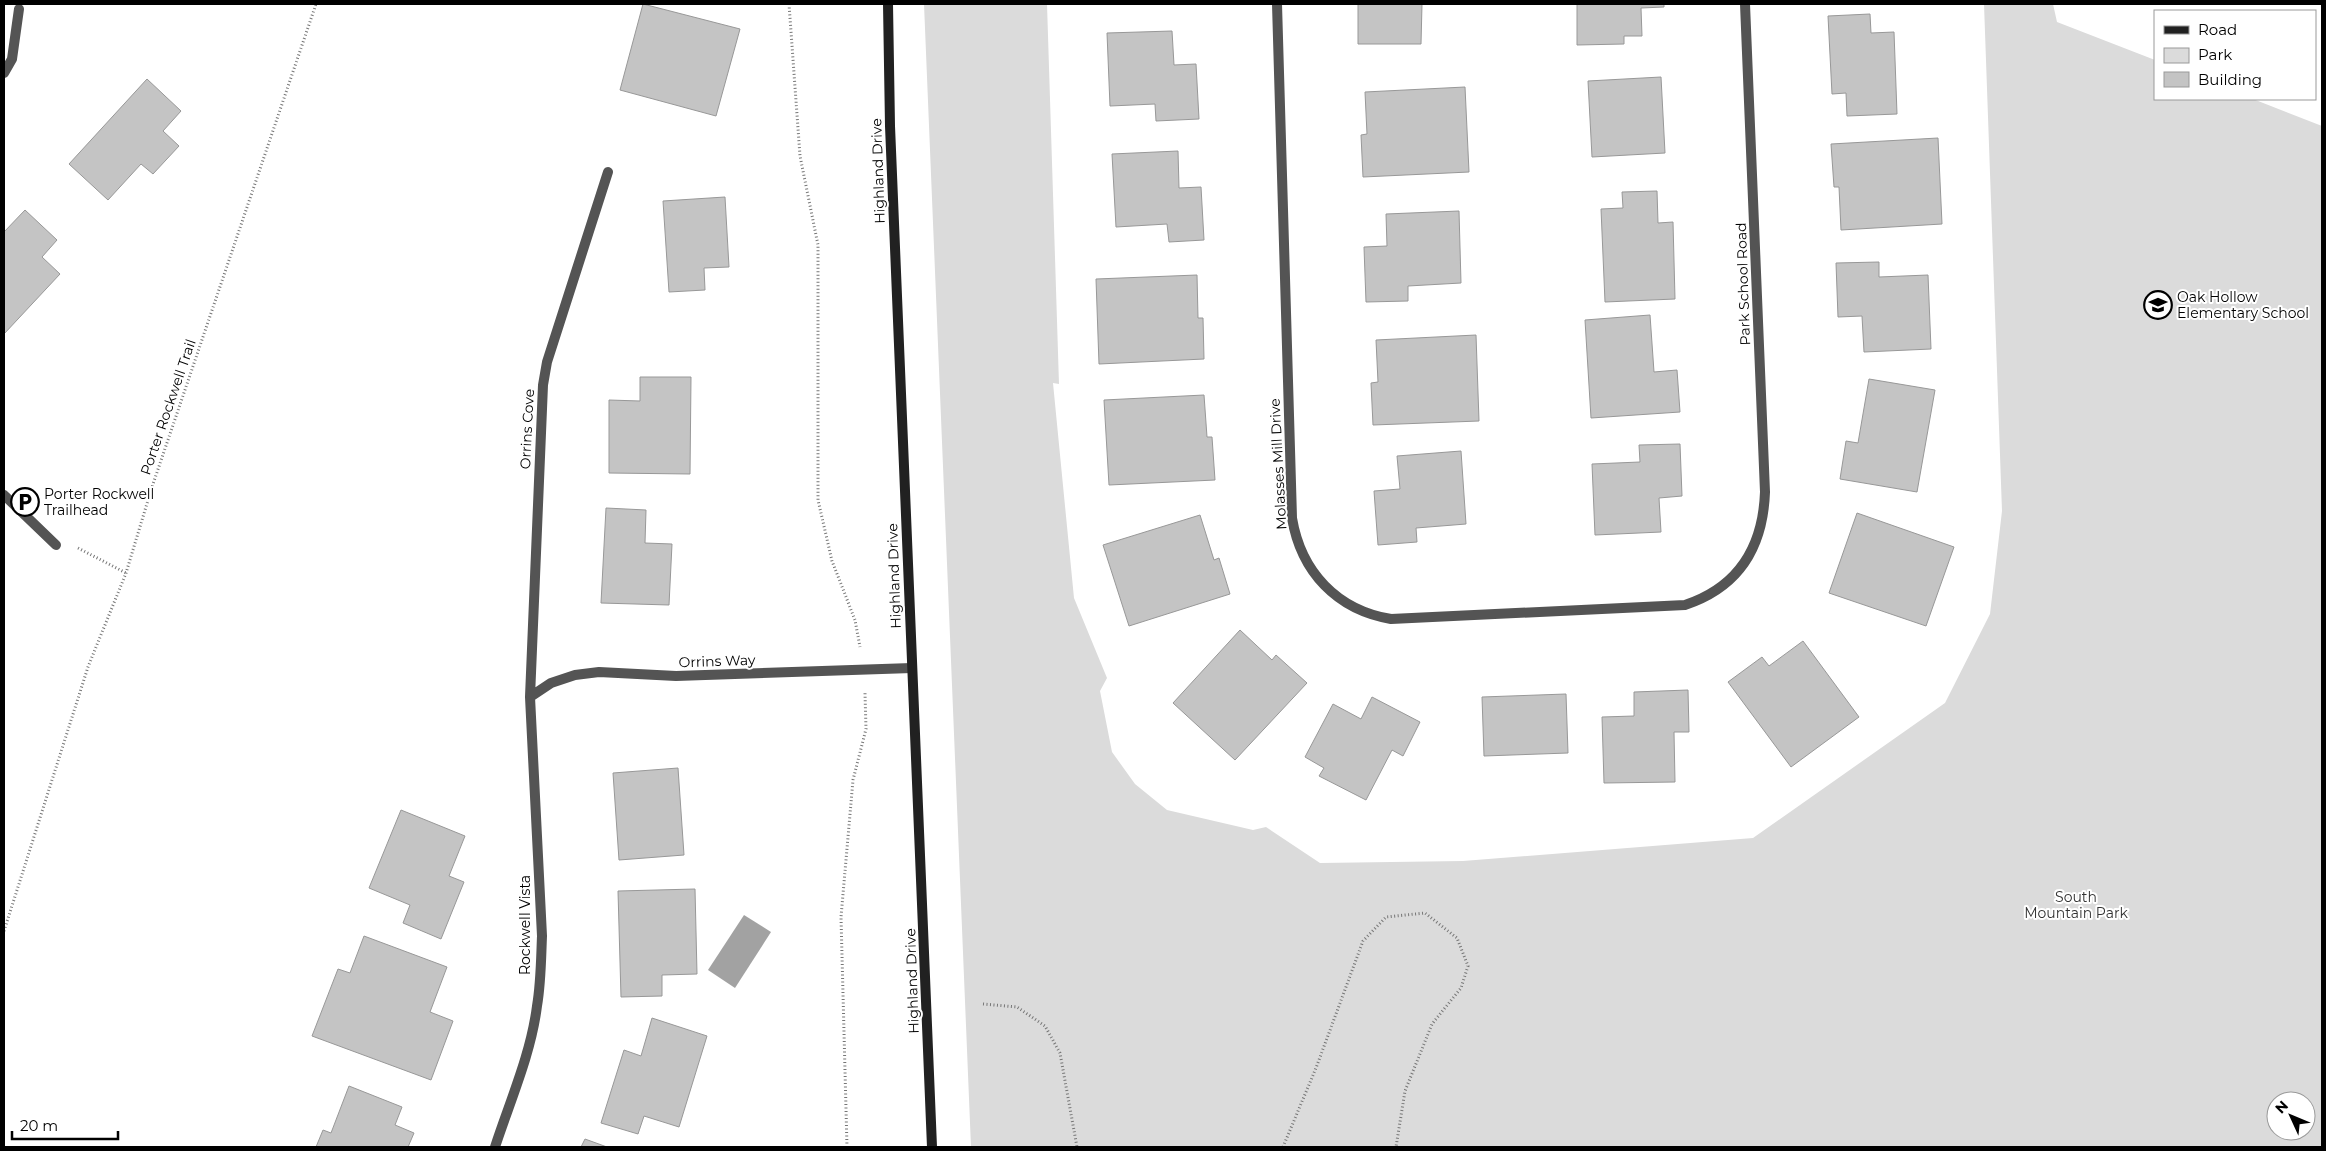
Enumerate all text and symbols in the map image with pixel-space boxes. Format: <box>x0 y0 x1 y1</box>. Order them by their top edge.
legend <box>2154 10 2316 100</box>
text: Road <box>2198 20 2237 39</box>
text: Park <box>2198 45 2232 64</box>
text: Building <box>2198 70 2262 89</box>
street label: Highland Drive <box>867 118 889 224</box>
street label: Park School Road <box>1732 222 1754 346</box>
place label: Oak Hollow Elementary School <box>2177 288 2309 322</box>
school or university icon: Oak Hollow Elementary School <box>2143 290 2173 320</box>
street label: Porter Rockwell Trail <box>136 337 200 477</box>
street label: Orrins Cove <box>516 388 538 470</box>
street label: Molasses Mill Drive <box>1266 398 1290 530</box>
place label: Porter Rockwell Trailhead <box>44 485 154 519</box>
parking icon: Porter Rockwell Trailhead <box>10 487 40 517</box>
street label: Highland Drive <box>883 523 905 629</box>
street label: Orrins Way <box>678 651 756 671</box>
street label: Rockwell Vista <box>516 875 534 975</box>
park label: South Mountain Park <box>2024 888 2128 922</box>
street label: Highland Drive <box>901 928 923 1034</box>
north arrow <box>2266 1091 2316 1141</box>
text: N <box>2271 1097 2292 1117</box>
scale bar <box>12 1108 119 1140</box>
text: 20 m <box>20 1116 58 1135</box>

